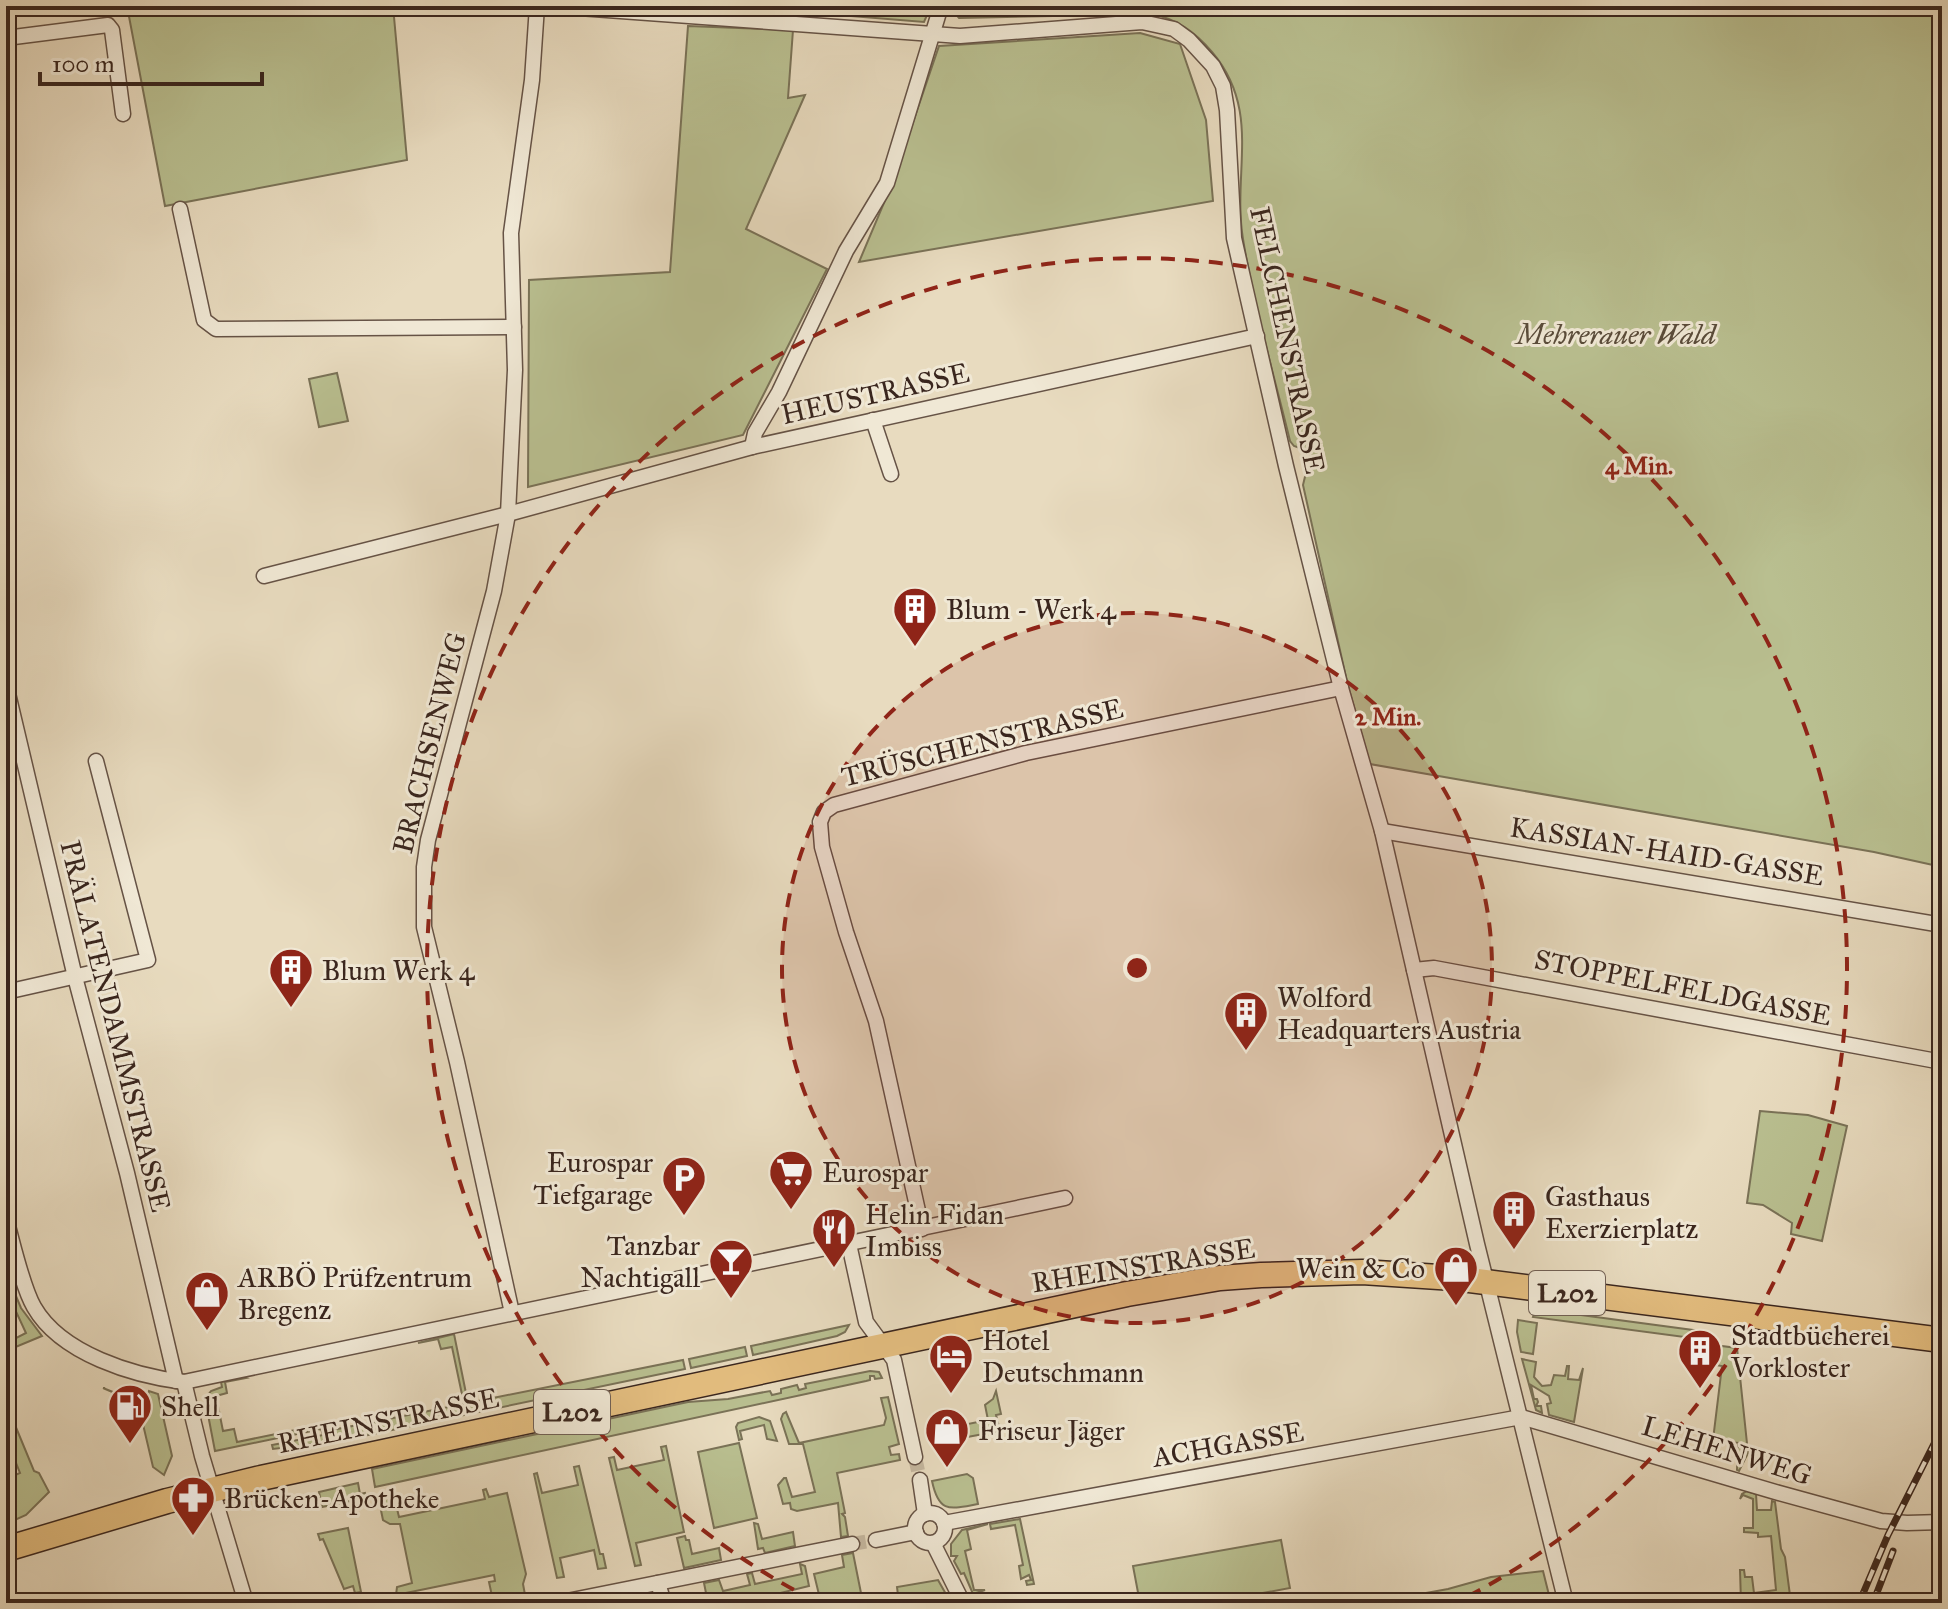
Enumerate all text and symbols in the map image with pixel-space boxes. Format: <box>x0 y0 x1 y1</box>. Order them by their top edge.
scale bar <box>40 36 262 86</box>
text: 100 m <box>52 49 115 79</box>
street label: FELCHENSTRASSE <box>1242 203 1333 477</box>
park label: Mehrerauer Wald <box>1513 317 1718 352</box>
street label: HEUSTRASSE <box>778 355 973 432</box>
text: 4 Min. <box>1605 451 1673 481</box>
building icon: Blum - Werk 4 <box>891 585 939 648</box>
place label: Blum - Werk 4 <box>946 592 1117 627</box>
street label: BRACHSENWEG <box>385 629 474 857</box>
street label: TRÜSCHENSTRASSE <box>838 691 1127 794</box>
text: 2 Min. <box>1355 702 1421 732</box>
street label: KASSIAN-HAID-GASSE <box>1507 809 1826 894</box>
street label: PRÄLATENDAMMSTRASSE <box>52 837 179 1215</box>
street label: STOPPELFELDGASSE <box>1531 942 1834 1033</box>
building icon: Blum Werk 4 <box>267 946 315 1009</box>
place label: Blum Werk 4 <box>322 953 476 988</box>
centre of rings <box>1123 954 1151 982</box>
place label: Wolford Headquarters Austria <box>1277 980 1521 1047</box>
building icon: Wolford Headquarters Austria <box>1222 989 1270 1052</box>
place label: Eurospar Tiefgarage <box>533 1145 654 1212</box>
supermarket icon: Eurospar <box>767 1148 815 1211</box>
parking icon: Eurospar Tiefgarage <box>660 1154 708 1217</box>
place label: Eurospar <box>822 1155 929 1190</box>
place label: Gasthaus Exerzierplatz <box>1545 1179 1698 1246</box>
building icon: Gasthaus Exerzierplatz <box>1490 1188 1538 1251</box>
place label: Helin Fidan Imbiss <box>865 1197 1004 1264</box>
restaurant icon: Helin Fidan Imbiss <box>810 1206 858 1269</box>
place label: Tanzbar Nachtigall <box>580 1228 700 1295</box>
street label: RHEINSTRASSE <box>1029 1231 1257 1300</box>
bar icon: Tanzbar Nachtigall <box>707 1237 755 1300</box>
shop icon: Wein & Co <box>1432 1244 1480 1307</box>
place label: Wein & Co <box>1296 1251 1425 1286</box>
place label: ARBÖ Prüfzentrum Bregenz <box>237 1260 472 1327</box>
shop icon: ARBÖ Prüfzentrum Bregenz <box>183 1269 231 1332</box>
road number: L202 <box>1529 1271 1605 1315</box>
place label: Stadtbücherei Vorkloster <box>1730 1318 1890 1385</box>
place label: Hotel Deutschmann <box>982 1323 1144 1390</box>
building icon: Stadtbücherei Vorkloster <box>1676 1327 1724 1390</box>
hotel icon: Hotel Deutschmann <box>927 1332 975 1395</box>
street label: RHEINSTRASSE <box>274 1380 502 1461</box>
fuel station icon: Shell <box>106 1382 154 1445</box>
place label: Shell <box>161 1389 220 1424</box>
road number: L202 <box>534 1390 610 1434</box>
shop icon: Friseur Jäger <box>923 1406 971 1469</box>
street label: LEHENWEG <box>1638 1408 1816 1493</box>
place label: Friseur Jäger <box>978 1413 1125 1448</box>
street label: ACHGASSE <box>1149 1414 1306 1475</box>
pharmacy icon: Brücken-Apotheke <box>169 1474 217 1537</box>
place label: Brücken-Apotheke <box>224 1481 439 1516</box>

